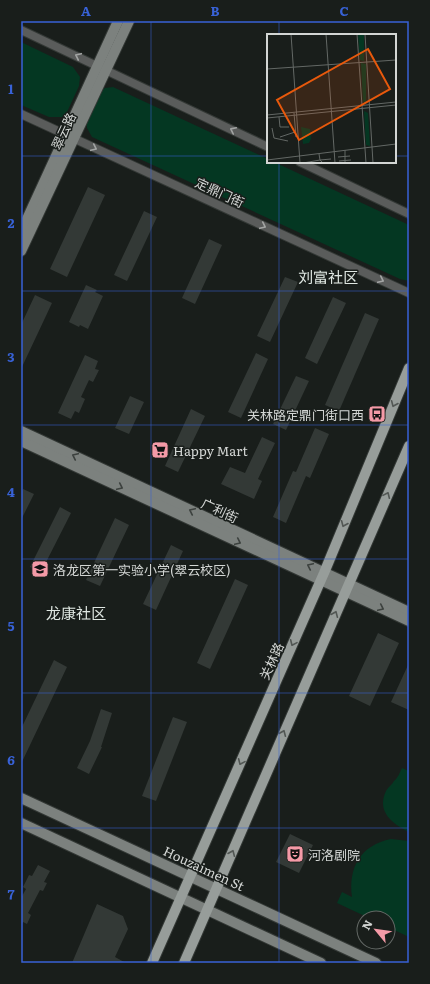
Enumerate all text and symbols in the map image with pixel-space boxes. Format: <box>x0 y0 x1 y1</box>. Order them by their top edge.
text: A <box>81 1 91 20</box>
text: B <box>211 1 220 20</box>
text: C <box>339 1 349 20</box>
inset map <box>267 34 396 163</box>
one-way arrow <box>74 53 82 61</box>
text: 1 <box>8 79 14 98</box>
street label: 翠云路 <box>46 109 80 153</box>
one-way arrow <box>229 127 237 135</box>
one-way arrow <box>90 143 98 151</box>
street label: 定鼎门街 <box>192 172 248 212</box>
text: 2 <box>8 213 15 232</box>
one-way arrow <box>259 221 267 229</box>
district label: 刘富社区 <box>298 265 358 288</box>
one-way arrow <box>377 275 385 283</box>
text: 3 <box>7 347 15 366</box>
one-way arrow <box>391 399 399 407</box>
bus stop icon: 关林路定鼎门街口西 <box>367 404 387 424</box>
place label: 关林路定鼎门街口西 <box>247 405 364 424</box>
supermarket icon: Happy Mart <box>150 440 170 460</box>
place label: Happy Mart <box>173 441 248 460</box>
one-way arrow <box>71 453 79 461</box>
text: 4 <box>7 482 15 501</box>
one-way arrow <box>115 482 123 490</box>
one-way arrow <box>383 492 391 499</box>
street label: 广利街 <box>198 493 242 527</box>
one-way arrow <box>189 508 197 516</box>
one-way arrow <box>341 520 349 527</box>
one-way arrow <box>233 537 241 545</box>
school or university icon: 洛龙区第一实验小学(翠云校区) <box>30 559 50 579</box>
place label: 洛龙区第一实验小学(翠云校区) <box>53 560 231 579</box>
one-way arrow <box>307 563 314 571</box>
district label: 龙康社区 <box>46 601 106 624</box>
one-way arrow <box>377 603 384 611</box>
one-way arrow <box>330 611 338 619</box>
text: 5 <box>7 616 15 635</box>
street label: 关林路 <box>254 639 288 683</box>
one-way arrow <box>290 639 298 647</box>
one-way arrow <box>279 730 287 737</box>
text: 6 <box>7 750 15 769</box>
one-way arrow <box>237 759 245 766</box>
street label: Houzaimen St <box>160 841 248 895</box>
theatre icon: 河洛剧院 <box>285 844 305 864</box>
place label: 河洛剧院 <box>308 845 360 864</box>
one-way arrow <box>227 849 235 856</box>
text: 7 <box>7 884 15 903</box>
north arrow <box>356 910 396 950</box>
text: N <box>357 917 376 933</box>

